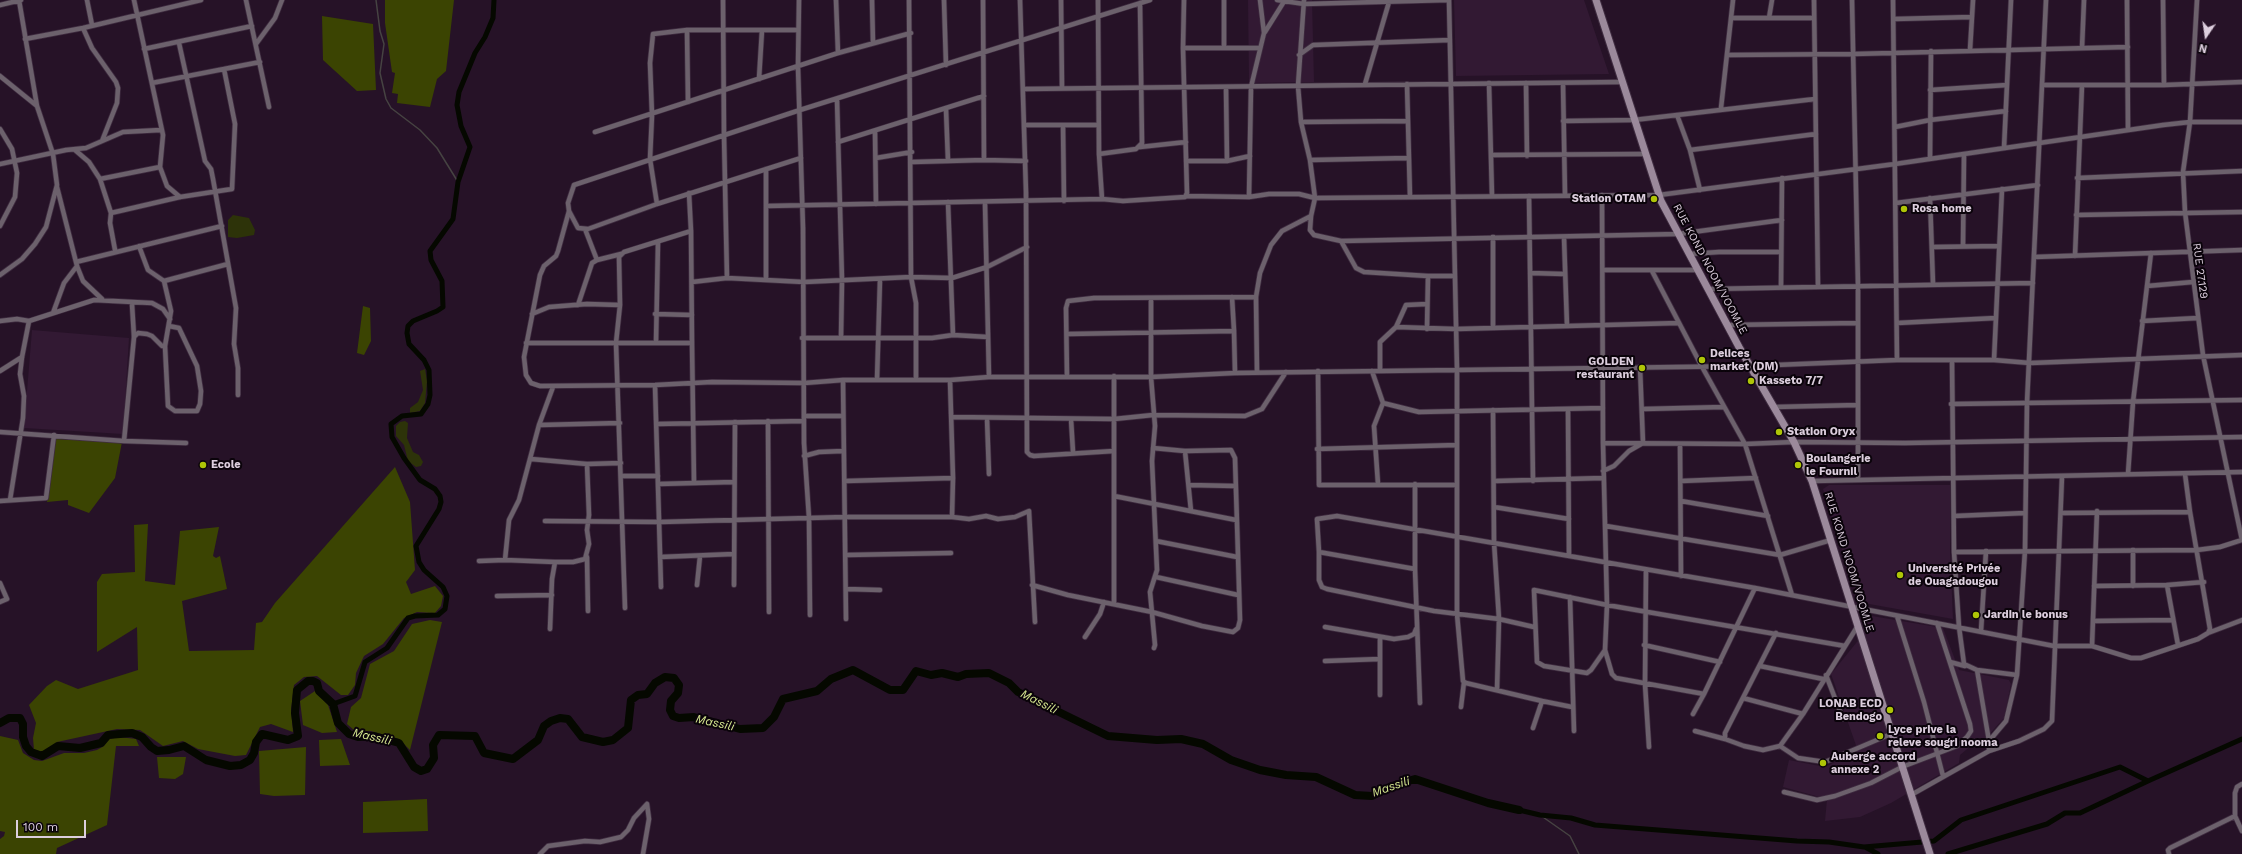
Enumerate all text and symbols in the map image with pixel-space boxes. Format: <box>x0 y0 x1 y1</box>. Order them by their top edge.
north arrow <box>2186 16 2226 56</box>
text: N <box>2198 41 2209 55</box>
place label: Station OTAM <box>1572 192 1646 206</box>
marker: Station OTAM <box>1649 194 1659 204</box>
street label: RUE KOND NOOM/VOOMLE <box>1670 202 1750 336</box>
place label: Rosa home <box>1912 202 1972 216</box>
marker: Rosa home <box>1899 204 1909 214</box>
street label: RUE 27.129 <box>2190 242 2210 300</box>
place label: Delices market (DM) <box>1710 347 1779 373</box>
place label: GOLDEN restaurant <box>1576 355 1634 381</box>
marker: Delices market (DM) <box>1697 355 1707 365</box>
marker: GOLDEN restaurant <box>1637 363 1647 373</box>
place label: Kasseto 7/7 <box>1759 374 1823 388</box>
marker: Kasseto 7/7 <box>1746 376 1756 386</box>
place label: Station Oryx <box>1787 425 1855 439</box>
marker: Station Oryx <box>1774 427 1784 437</box>
place label: Boulangerie le Fournil <box>1806 452 1871 478</box>
place label: Ecole <box>211 458 241 472</box>
marker: Ecole <box>198 460 208 470</box>
marker: Boulangerie le Fournil <box>1793 460 1803 470</box>
street label: RUE KOND NOOM/VOOMLE <box>1821 490 1877 634</box>
place label: Université Privée de Ouagadougou <box>1908 562 2000 588</box>
marker: Université Privée de Ouagadougou <box>1895 570 1905 580</box>
place label: Jardin le bonus <box>1984 608 2068 622</box>
marker: Jardin le bonus <box>1971 610 1981 620</box>
water label: Massili <box>1018 687 1060 717</box>
place label: LONAB ECD Bendogo <box>1819 697 1882 723</box>
marker: LONAB ECD Bendogo <box>1885 705 1895 715</box>
water label: Massili <box>694 712 736 734</box>
place label: Lyce prive la releve sougri nooma <box>1888 723 1998 749</box>
water label: Massili <box>351 726 393 748</box>
marker: Lyce prive la releve sougri nooma <box>1875 731 1885 741</box>
place label: Auberge accord annexe 2 <box>1831 750 1916 776</box>
marker: Auberge accord annexe 2 <box>1818 758 1828 768</box>
water label: Massili <box>1370 774 1412 800</box>
scale bar <box>18 812 88 838</box>
text: 100 m <box>23 820 58 834</box>

